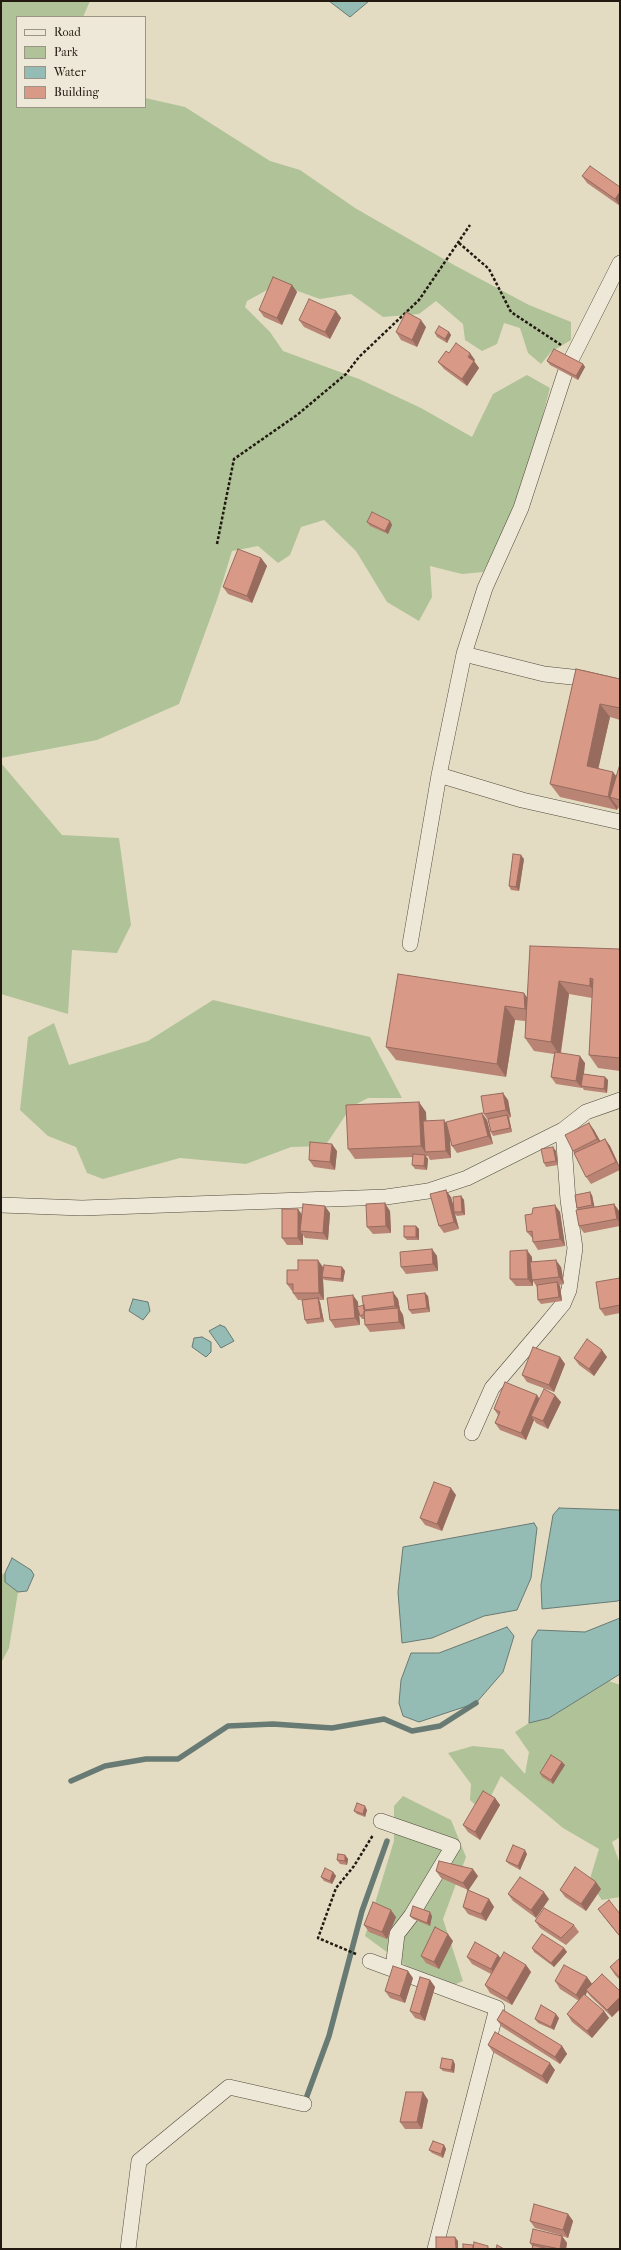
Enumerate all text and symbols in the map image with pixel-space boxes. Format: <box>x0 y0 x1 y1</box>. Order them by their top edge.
legend <box>16 16 146 108</box>
text: Road <box>54 25 81 39</box>
text: Park <box>54 45 78 59</box>
text: Water <box>54 65 86 79</box>
text: Building <box>54 85 99 99</box>

